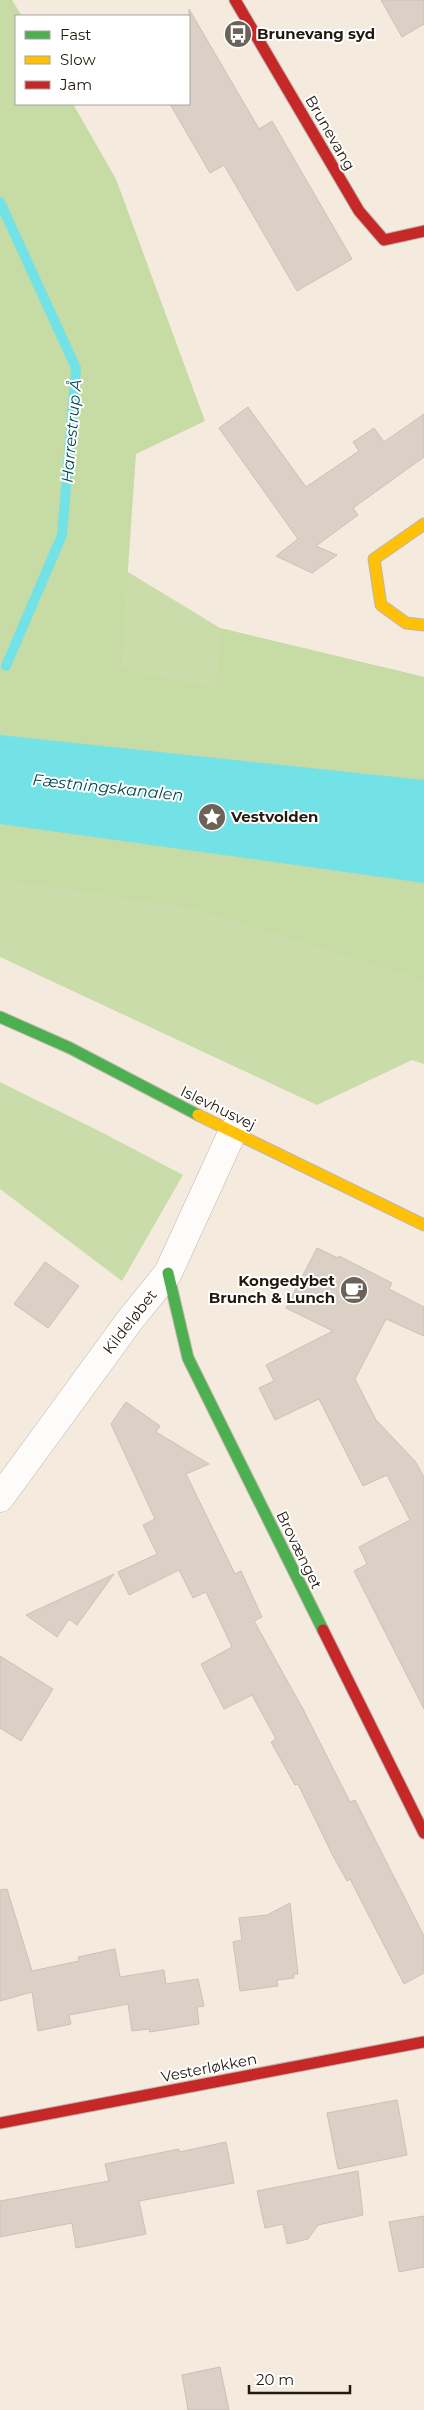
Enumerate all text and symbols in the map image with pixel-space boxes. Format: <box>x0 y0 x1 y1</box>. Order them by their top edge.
legend <box>15 15 190 105</box>
bus stop icon: Brunevang syd <box>223 19 253 49</box>
place label: Brunevang syd <box>257 24 375 43</box>
text: Fast <box>60 25 91 44</box>
text: Slow <box>60 50 96 69</box>
text: Jam <box>59 75 92 94</box>
street label: Brunevang <box>301 92 360 174</box>
water label: Harrestrup Å <box>57 378 85 484</box>
water label: Fæstningskanalen <box>32 770 184 805</box>
place icon: Vestvolden <box>197 802 227 832</box>
place label: Vestvolden <box>230 807 318 826</box>
street label: Islevhusvej <box>178 1081 259 1134</box>
place label: Kongedybet Brunch & Lunch <box>209 1271 335 1307</box>
cafe icon: Kongedybet Brunch & Lunch <box>339 1275 369 1305</box>
street label: Kildeløbet <box>98 1286 161 1358</box>
street label: Brovænget <box>272 1508 327 1592</box>
street label: Vesterløkken <box>159 2049 258 2086</box>
scale bar <box>249 2362 350 2394</box>
text: 20 m <box>256 2370 294 2389</box>

